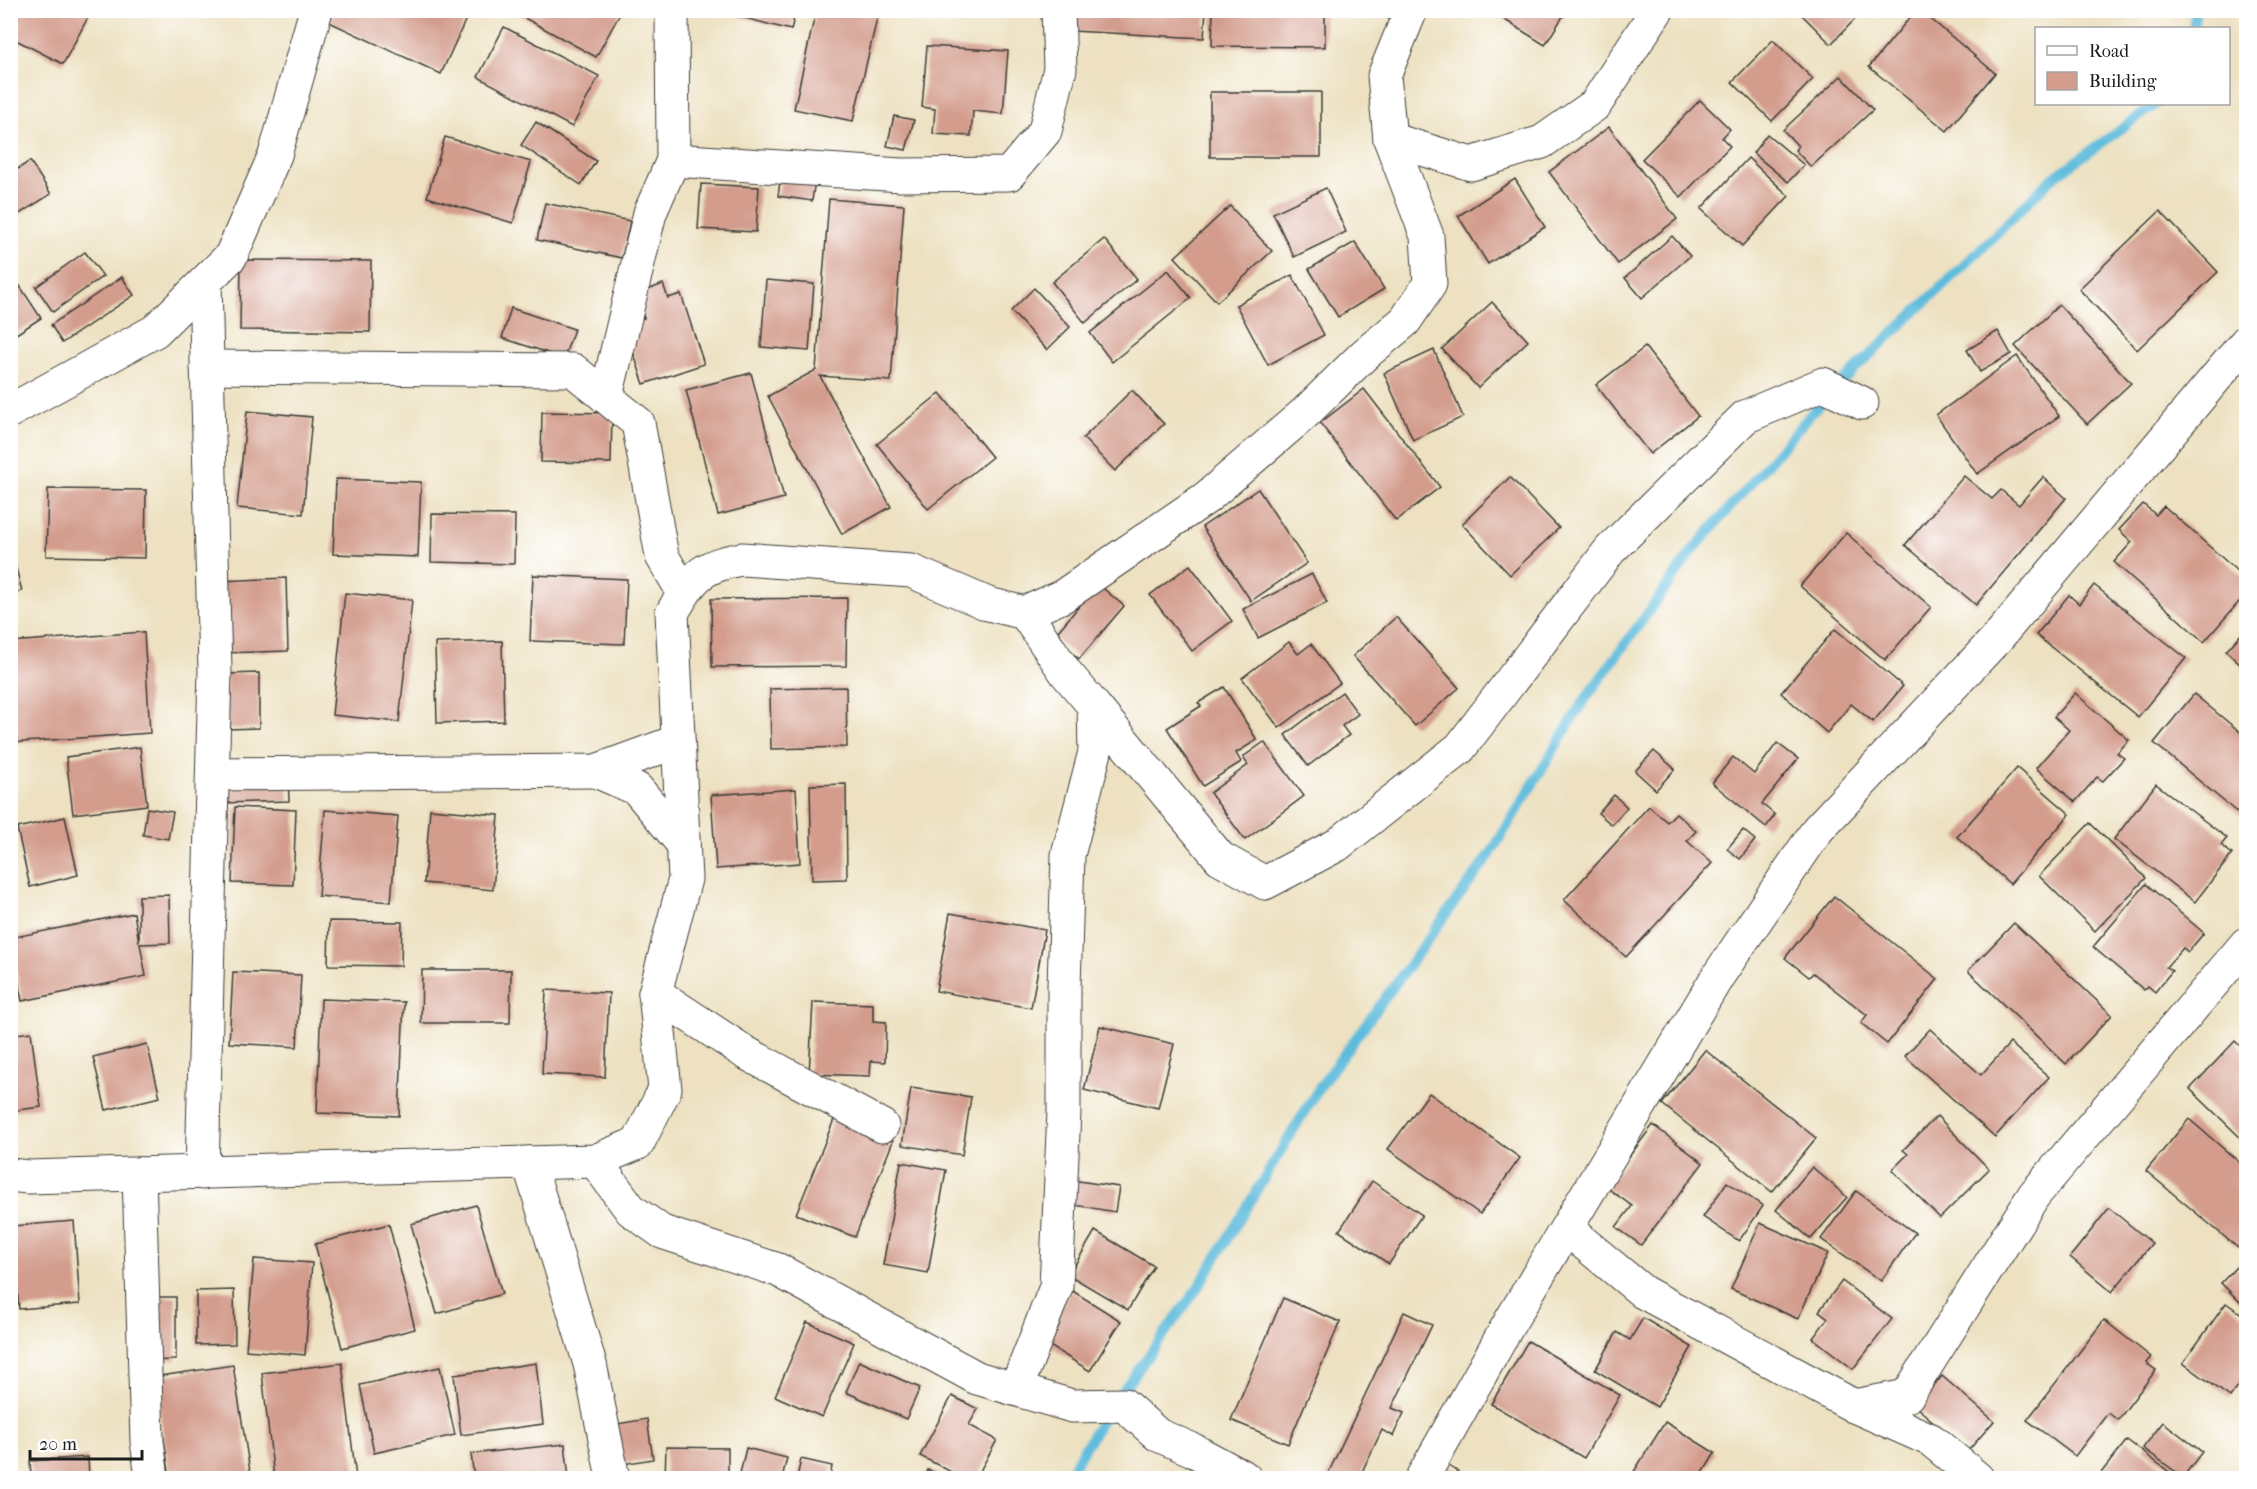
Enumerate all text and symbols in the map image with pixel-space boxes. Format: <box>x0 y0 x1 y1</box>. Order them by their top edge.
legend <box>2035 27 2230 105</box>
text: Road <box>2089 41 2129 62</box>
text: Building <box>2089 71 2157 92</box>
scale bar <box>30 1423 142 1461</box>
text: 20 m <box>39 1434 77 1455</box>

